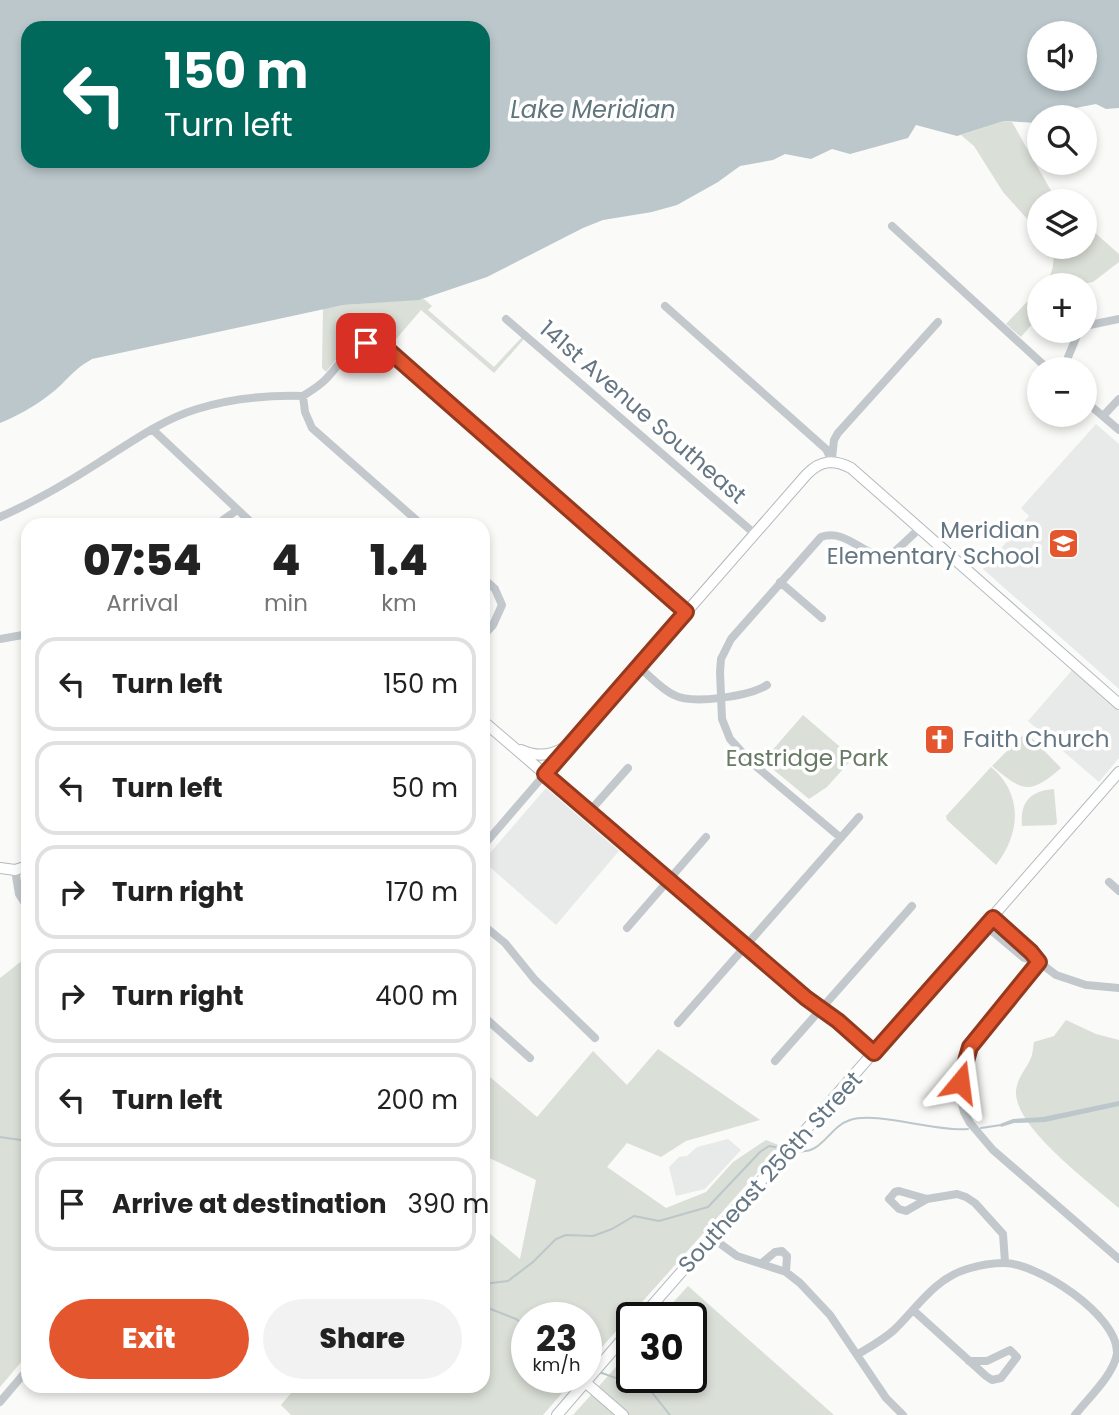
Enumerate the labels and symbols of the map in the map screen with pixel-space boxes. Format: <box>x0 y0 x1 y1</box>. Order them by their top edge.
water label: Lake Meridian <box>510 93 676 126</box>
pin <box>336 313 396 373</box>
street label: 141st Avenue Southeast <box>533 313 753 511</box>
place label: Meridian Elementary School <box>827 514 1040 572</box>
school or university icon: Meridian Elementary School <box>1046 526 1080 560</box>
church icon: Faith Church <box>923 722 957 756</box>
place label: Faith Church <box>963 723 1110 755</box>
park label: Eastridge Park <box>726 742 889 774</box>
position arrow <box>923 1045 997 1119</box>
street label: Southeast 256th Street <box>671 1064 869 1280</box>
speed limit sign: 30 <box>616 1302 707 1393</box>

